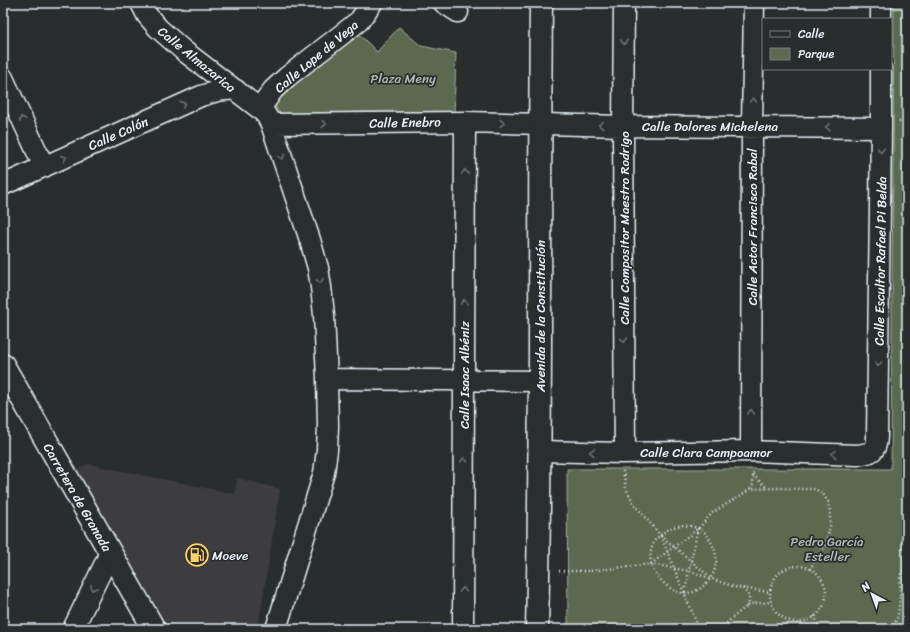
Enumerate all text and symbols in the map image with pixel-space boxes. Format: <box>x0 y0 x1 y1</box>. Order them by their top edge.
street label: Calle Lope de Vega <box>269 14 364 99</box>
legend <box>762 18 892 70</box>
street label: Calle Almazarica <box>152 20 241 99</box>
text: Calle <box>798 23 825 45</box>
one-way arrow <box>620 39 628 45</box>
text: Parque <box>798 43 835 65</box>
park label: Plaza Meny <box>370 67 436 90</box>
one-way arrow <box>748 97 757 103</box>
one-way arrow <box>178 101 186 109</box>
street label: Calle Colón <box>84 110 152 157</box>
street label: Calle Enebro <box>369 110 441 135</box>
street label: Calle Dolores Michelena <box>642 115 779 138</box>
one-way arrow <box>19 116 27 123</box>
one-way arrow <box>499 118 505 127</box>
one-way arrow <box>321 119 327 128</box>
one-way arrow <box>598 121 604 129</box>
one-way arrow <box>825 123 831 131</box>
street label: Calle Compositor Maestro Rodrigo <box>613 131 636 325</box>
one-way arrow <box>877 147 885 153</box>
street label: Calle Actor Francisco Rabal <box>741 148 764 306</box>
one-way arrow <box>277 153 285 160</box>
one-way arrow <box>60 155 68 163</box>
one-way arrow <box>461 169 469 175</box>
street label: Calle Escultor Rafael Pi Belda <box>868 176 893 346</box>
street label: Avenida de la Constitución <box>529 240 552 393</box>
one-way arrow <box>315 278 324 284</box>
one-way arrow <box>460 299 468 305</box>
street label: Calle Isaac Albéniz <box>453 320 476 429</box>
one-way arrow <box>620 337 629 343</box>
one-way arrow <box>874 361 882 367</box>
one-way arrow <box>747 409 755 415</box>
street label: Carretera de Granada <box>37 438 118 556</box>
street label: Calle Clara Campoamor <box>640 441 773 464</box>
one-way arrow <box>589 448 595 456</box>
one-way arrow <box>831 450 837 458</box>
one-way arrow <box>460 457 468 463</box>
park label: Pedro García Esteller <box>790 530 864 568</box>
fuel station icon: Moeve <box>184 542 210 568</box>
place label: Moeve <box>212 544 248 567</box>
north arrow <box>852 574 892 614</box>
text: N <box>856 577 875 597</box>
one-way arrow <box>90 584 98 591</box>
one-way arrow <box>459 587 467 593</box>

